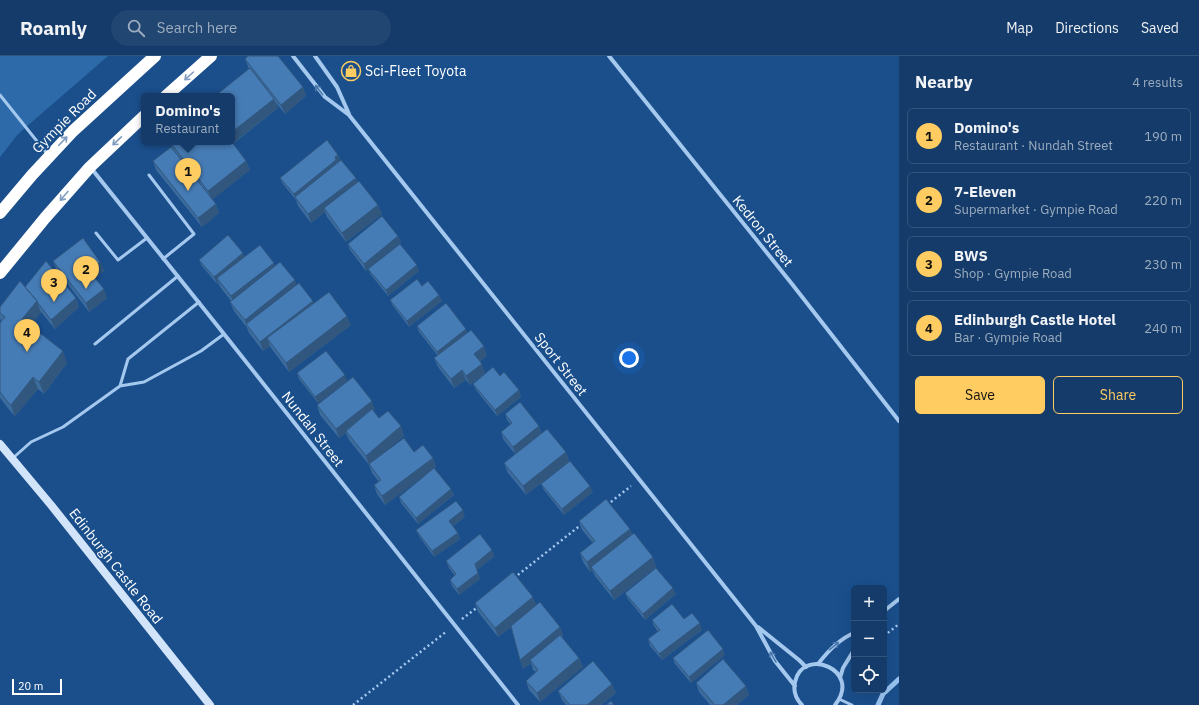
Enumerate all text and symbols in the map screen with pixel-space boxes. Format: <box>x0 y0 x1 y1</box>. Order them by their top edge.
search box <box>111 10 391 46</box>
text: Roamly <box>20 16 87 40</box>
icon: search <box>125 17 147 39</box>
text: Search here <box>157 18 237 37</box>
text: Map <box>1006 19 1033 37</box>
text: Directions <box>1055 19 1119 37</box>
text: Saved <box>1141 19 1179 37</box>
shop icon: Sci-Fleet Toyota <box>340 60 362 82</box>
place label: Sci-Fleet Toyota <box>365 62 467 80</box>
one-way arrow <box>184 71 194 80</box>
text: Nearby <box>915 71 973 93</box>
text: 4 results <box>1132 74 1183 91</box>
street label: Gympie Road <box>28 85 100 157</box>
one-way arrow <box>315 85 324 96</box>
popup <box>141 93 235 145</box>
text: Domino's <box>155 101 221 120</box>
text: Domino's <box>954 118 1019 137</box>
text: Restaurant <box>155 120 219 137</box>
text: 1 <box>925 128 933 145</box>
text: 190 m <box>1144 128 1182 145</box>
one-way arrow <box>59 136 68 146</box>
one-way arrow <box>112 136 122 146</box>
text: Restaurant · Nundah Street <box>954 137 1113 154</box>
pin: 1 <box>175 158 201 191</box>
text: 7-Eleven <box>954 182 1016 201</box>
one-way arrow <box>59 191 68 201</box>
street label: Kedron Street <box>729 192 797 270</box>
text: 2 <box>925 192 933 209</box>
text: 220 m <box>1144 192 1182 209</box>
text: Supermarket · Gympie Road <box>954 201 1118 218</box>
text: BWS <box>954 246 988 265</box>
pin: 2 <box>73 256 99 289</box>
text: 3 <box>925 256 933 273</box>
text: 230 m <box>1144 256 1182 273</box>
text: Shop · Gympie Road <box>954 265 1072 282</box>
pin: 3 <box>41 269 67 302</box>
text: Edinburgh Castle Hotel <box>954 310 1116 329</box>
pin: 4 <box>14 319 40 352</box>
text: 4 <box>925 320 933 337</box>
text: 240 m <box>1144 320 1182 337</box>
street label: Sport Street <box>531 329 592 400</box>
text: Bar · Gympie Road <box>954 329 1062 346</box>
your location <box>619 348 639 368</box>
button: Save <box>915 376 1045 414</box>
button: Share <box>1053 376 1183 414</box>
street label: Nundah Street <box>278 388 348 470</box>
street label: Edinburgh Castle Road <box>65 505 167 627</box>
map controls <box>851 585 887 693</box>
button: + <box>851 585 887 621</box>
button: − <box>851 621 887 657</box>
one-way arrow <box>829 642 840 651</box>
one-way arrow <box>769 651 777 663</box>
button: locate <box>851 657 887 693</box>
scale bar <box>12 677 62 696</box>
text: 20 m <box>18 679 43 693</box>

